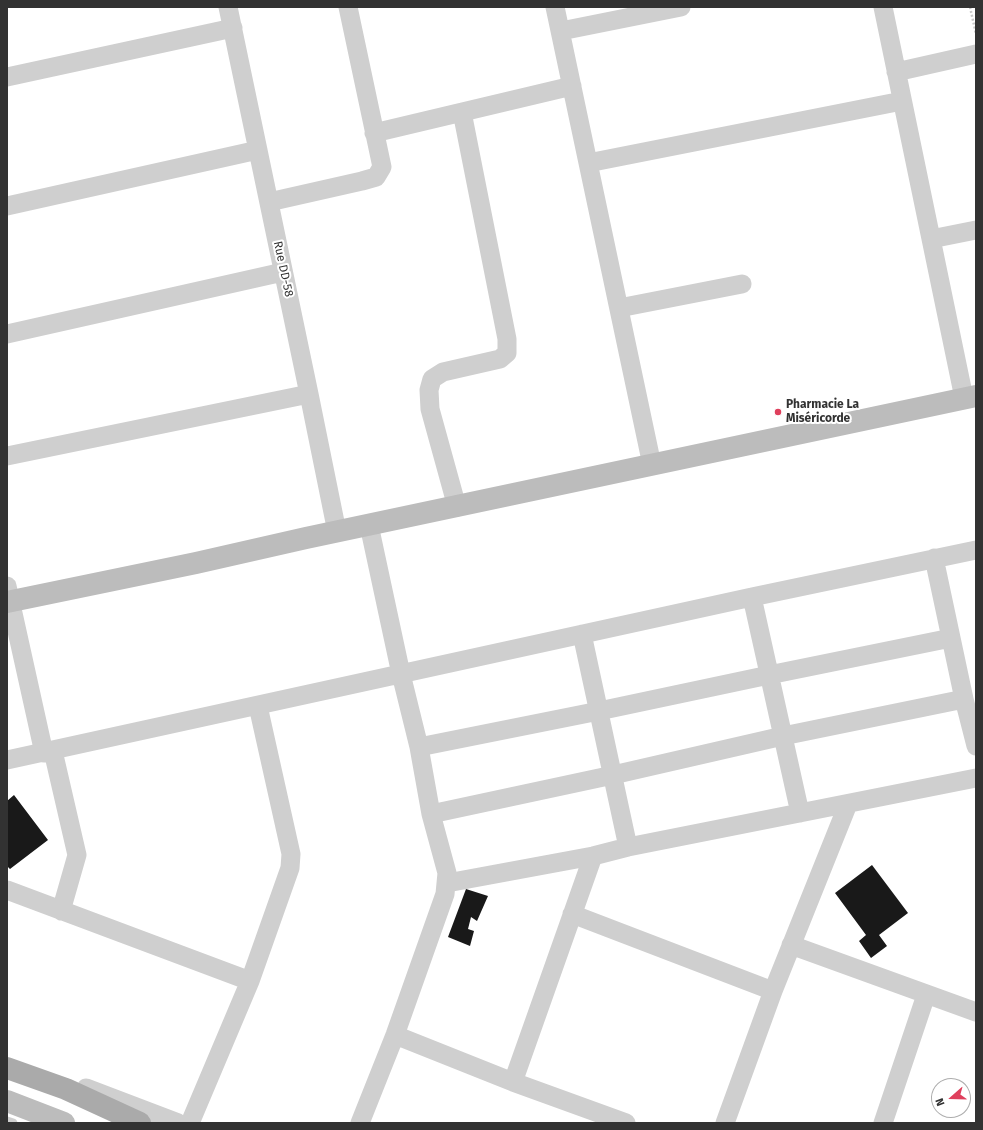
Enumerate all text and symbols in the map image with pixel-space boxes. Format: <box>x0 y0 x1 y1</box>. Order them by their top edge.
street label: Rue DD-58 <box>270 240 296 298</box>
place label: Pharmacie La Miséricorde <box>786 398 859 426</box>
marker: Pharmacie La Miséricorde <box>773 407 783 417</box>
north arrow <box>931 1078 971 1118</box>
text: N <box>933 1096 948 1108</box>

